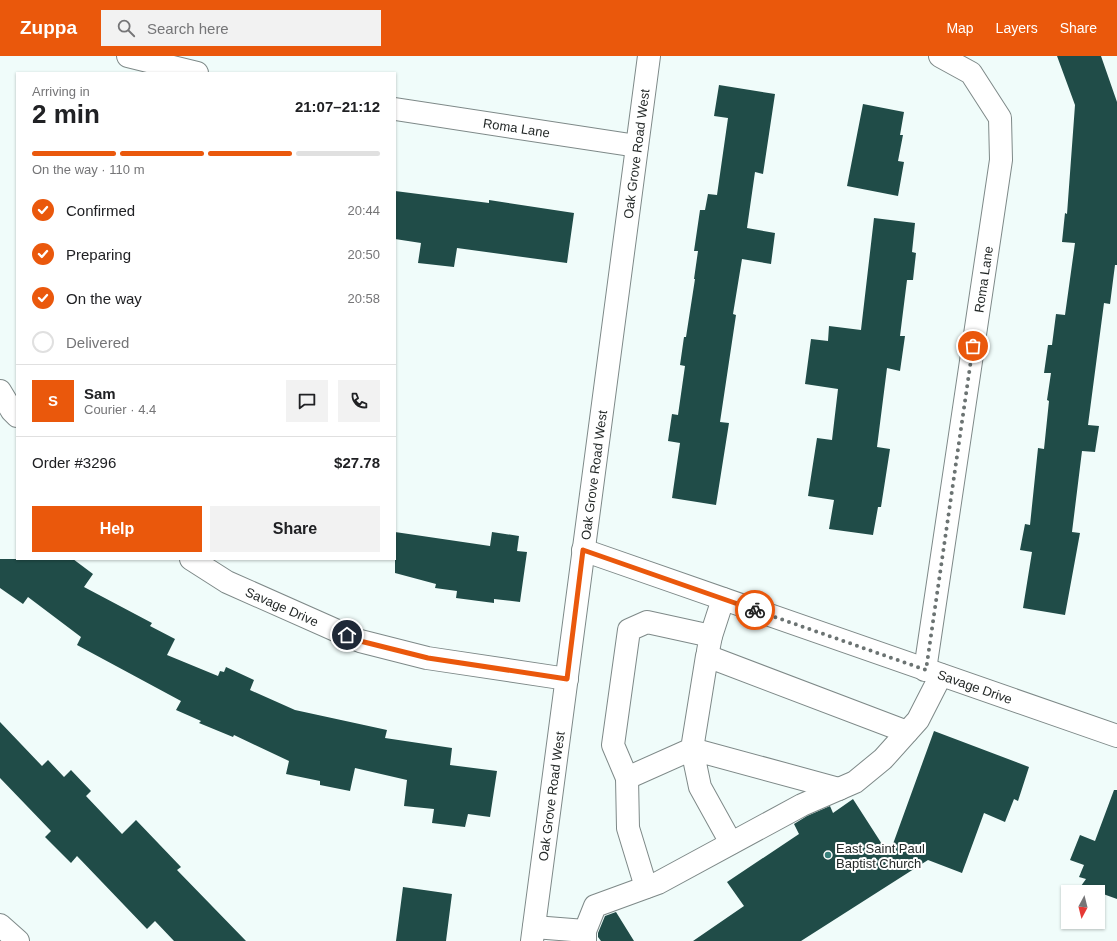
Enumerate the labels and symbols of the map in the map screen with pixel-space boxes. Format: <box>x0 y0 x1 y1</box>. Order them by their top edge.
street label: Oak Grove Road West <box>620 88 652 220</box>
street label: Roma Lane <box>482 115 551 140</box>
street label: Roma Lane <box>971 245 996 314</box>
pin <box>956 329 990 363</box>
street label: Oak Grove Road West <box>578 409 610 541</box>
street label: Savage Drive <box>243 584 321 629</box>
courier <box>735 590 775 630</box>
pin <box>330 618 364 652</box>
street label: Savage Drive <box>936 667 1014 706</box>
street label: Oak Grove Road West <box>535 730 567 862</box>
place label: East Saint Paul Baptist Church <box>836 841 925 871</box>
marker: East Saint Paul Baptist Church <box>823 850 833 860</box>
north arrow <box>1061 885 1105 929</box>

